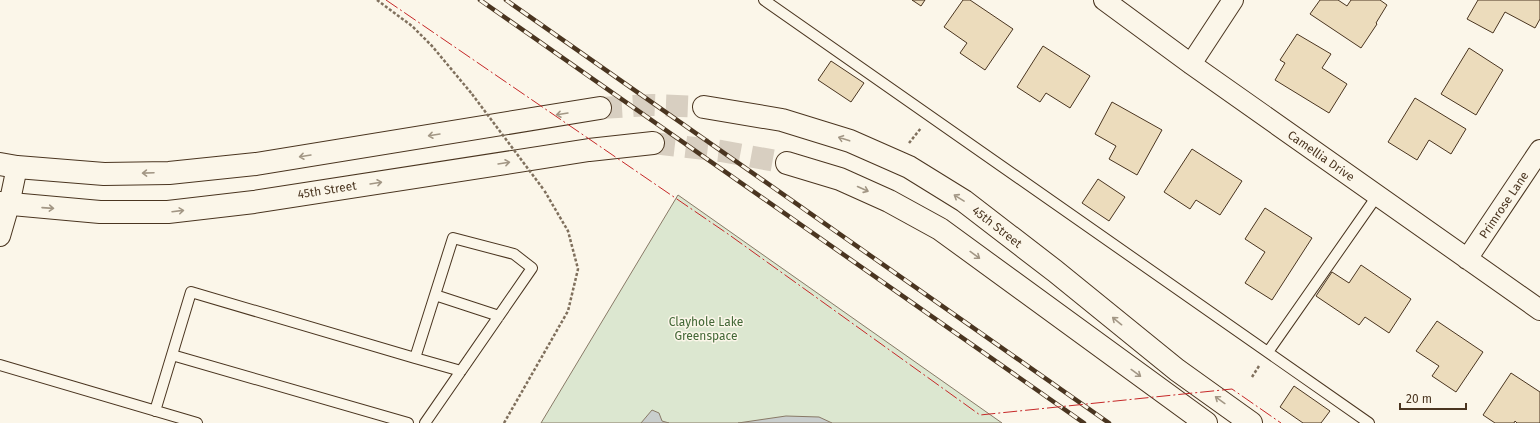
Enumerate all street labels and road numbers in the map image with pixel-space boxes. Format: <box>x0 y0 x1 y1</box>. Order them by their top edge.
street label: Camellia Drive <box>1285 128 1357 184</box>
street label: Primrose Lane <box>1477 169 1531 241</box>
street label: 45th Street <box>297 178 358 202</box>
street label: 45th Street <box>969 203 1025 251</box>

